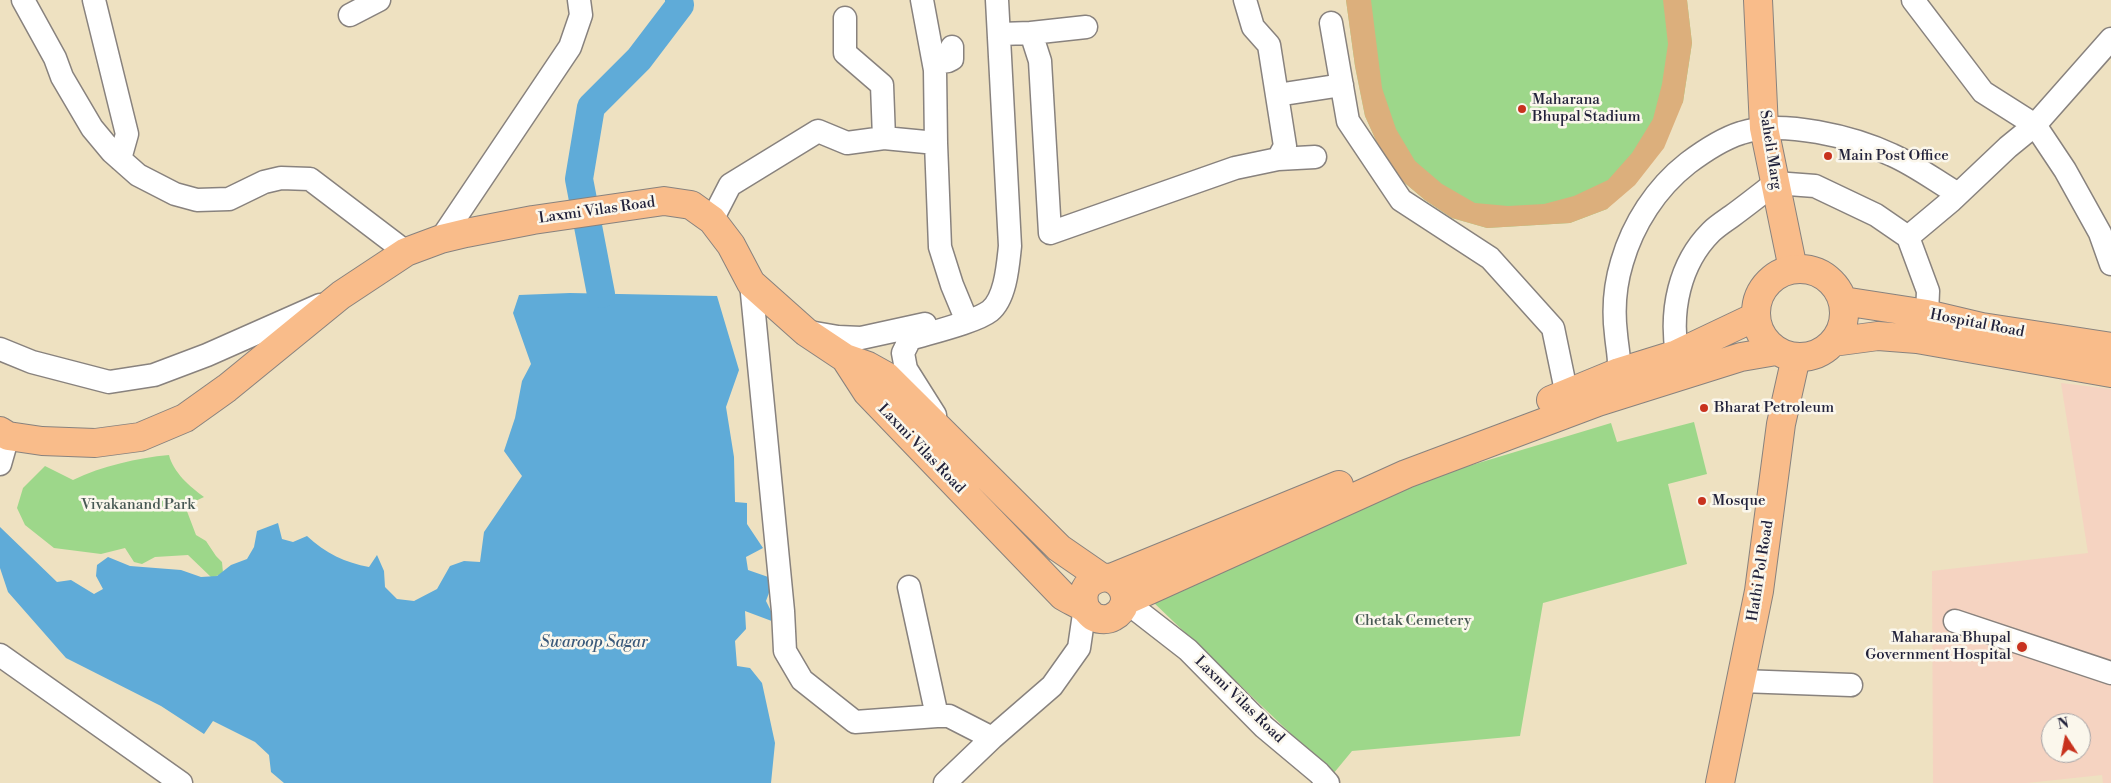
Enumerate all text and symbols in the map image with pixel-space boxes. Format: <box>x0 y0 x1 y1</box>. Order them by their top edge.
place label: Maharana Bhupal Stadium <box>1532 91 1641 126</box>
marker: Maharana Bhupal Stadium <box>1516 103 1528 115</box>
street label: Saheli Marg <box>1755 109 1785 191</box>
place label: Main Post Office <box>1838 147 1949 165</box>
marker: Main Post Office <box>1822 150 1834 162</box>
street label: Laxmi Vilas Road <box>538 194 656 228</box>
street label: Hospital Road <box>1928 306 2026 342</box>
place label: Bharat Petroleum <box>1714 399 1834 417</box>
street label: Laxmi Vilas Road <box>874 400 968 498</box>
marker: Bharat Petroleum <box>1698 402 1710 414</box>
place label: Mosque <box>1712 492 1766 510</box>
marker: Mosque <box>1696 495 1708 507</box>
park label: Vivakanand Park <box>81 496 195 514</box>
street label: Hathi Pol Road <box>1744 519 1778 623</box>
park label: Chetak Cemetery <box>1355 612 1471 630</box>
place label: Maharana Bhupal Government Hospital <box>1865 629 2011 664</box>
water label: Swaroop Sagar <box>540 633 648 653</box>
marker: Maharana Bhupal Government Hospital <box>2015 640 2029 654</box>
street label: Laxmi Vilas Road <box>1190 653 1288 747</box>
north arrow <box>2041 713 2091 763</box>
text: N <box>2056 714 2070 734</box>

